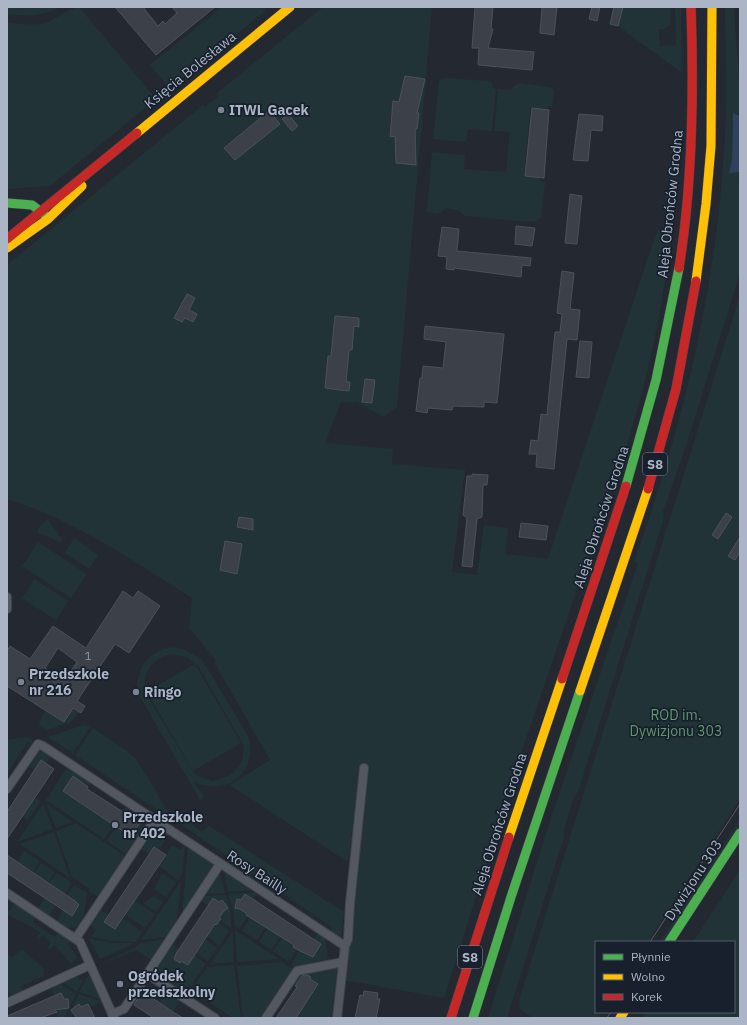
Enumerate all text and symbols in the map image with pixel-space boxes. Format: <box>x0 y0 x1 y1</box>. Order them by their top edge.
street label: Księcia Bolesława <box>140 27 240 113</box>
place label: ITWL Gacek <box>229 101 310 119</box>
marker: ITWL Gacek <box>216 105 226 115</box>
street label: Aleja Obrońców Grodna <box>653 129 687 279</box>
street label: Aleja Obrońców Grodna <box>569 443 633 590</box>
road number: S8 <box>643 453 667 475</box>
house number: 1 <box>84 648 92 663</box>
place label: Przedszkole nr 216 <box>29 665 109 699</box>
marker: Przedszkole nr 216 <box>16 677 26 687</box>
place label: Ringo <box>144 683 181 701</box>
marker: Ringo <box>131 687 141 697</box>
park label: ROD im. Dywizjonu 303 <box>630 706 722 740</box>
street label: Aleja Obrońców Grodna <box>467 750 531 897</box>
place label: Przedszkole nr 402 <box>123 808 203 842</box>
marker: Przedszkole nr 402 <box>110 820 120 830</box>
street label: Dywizjonu 303 <box>660 836 726 924</box>
street label: Rosy Bailly <box>224 846 290 898</box>
legend <box>595 941 735 1013</box>
road number: S8 <box>458 946 482 968</box>
text: Płynnie <box>631 949 671 964</box>
place label: Ogródek przedszkolny <box>128 967 216 1001</box>
text: Wolno <box>631 969 665 984</box>
marker: Ogródek przedszkolny <box>115 979 125 989</box>
text: Korek <box>631 989 663 1004</box>

